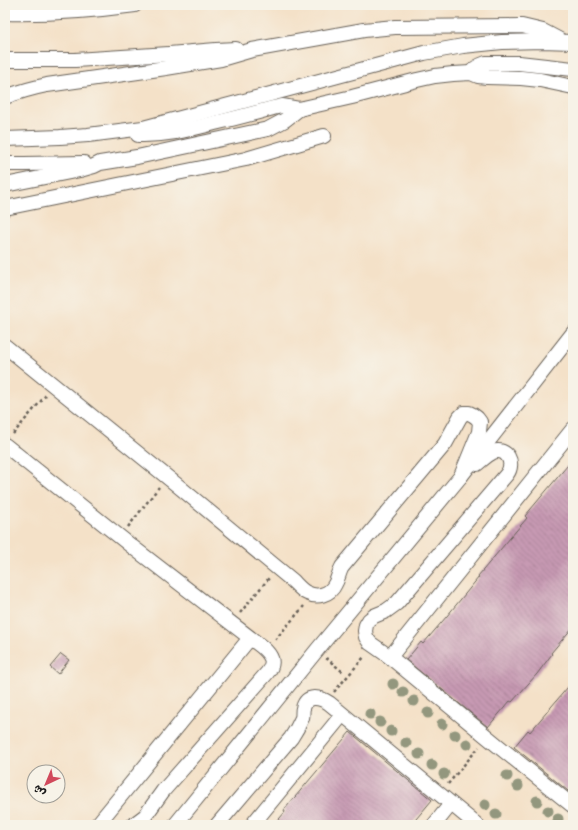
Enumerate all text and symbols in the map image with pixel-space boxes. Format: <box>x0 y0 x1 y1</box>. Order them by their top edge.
north arrow <box>26 764 66 804</box>
text: ش <box>28 781 49 802</box>

